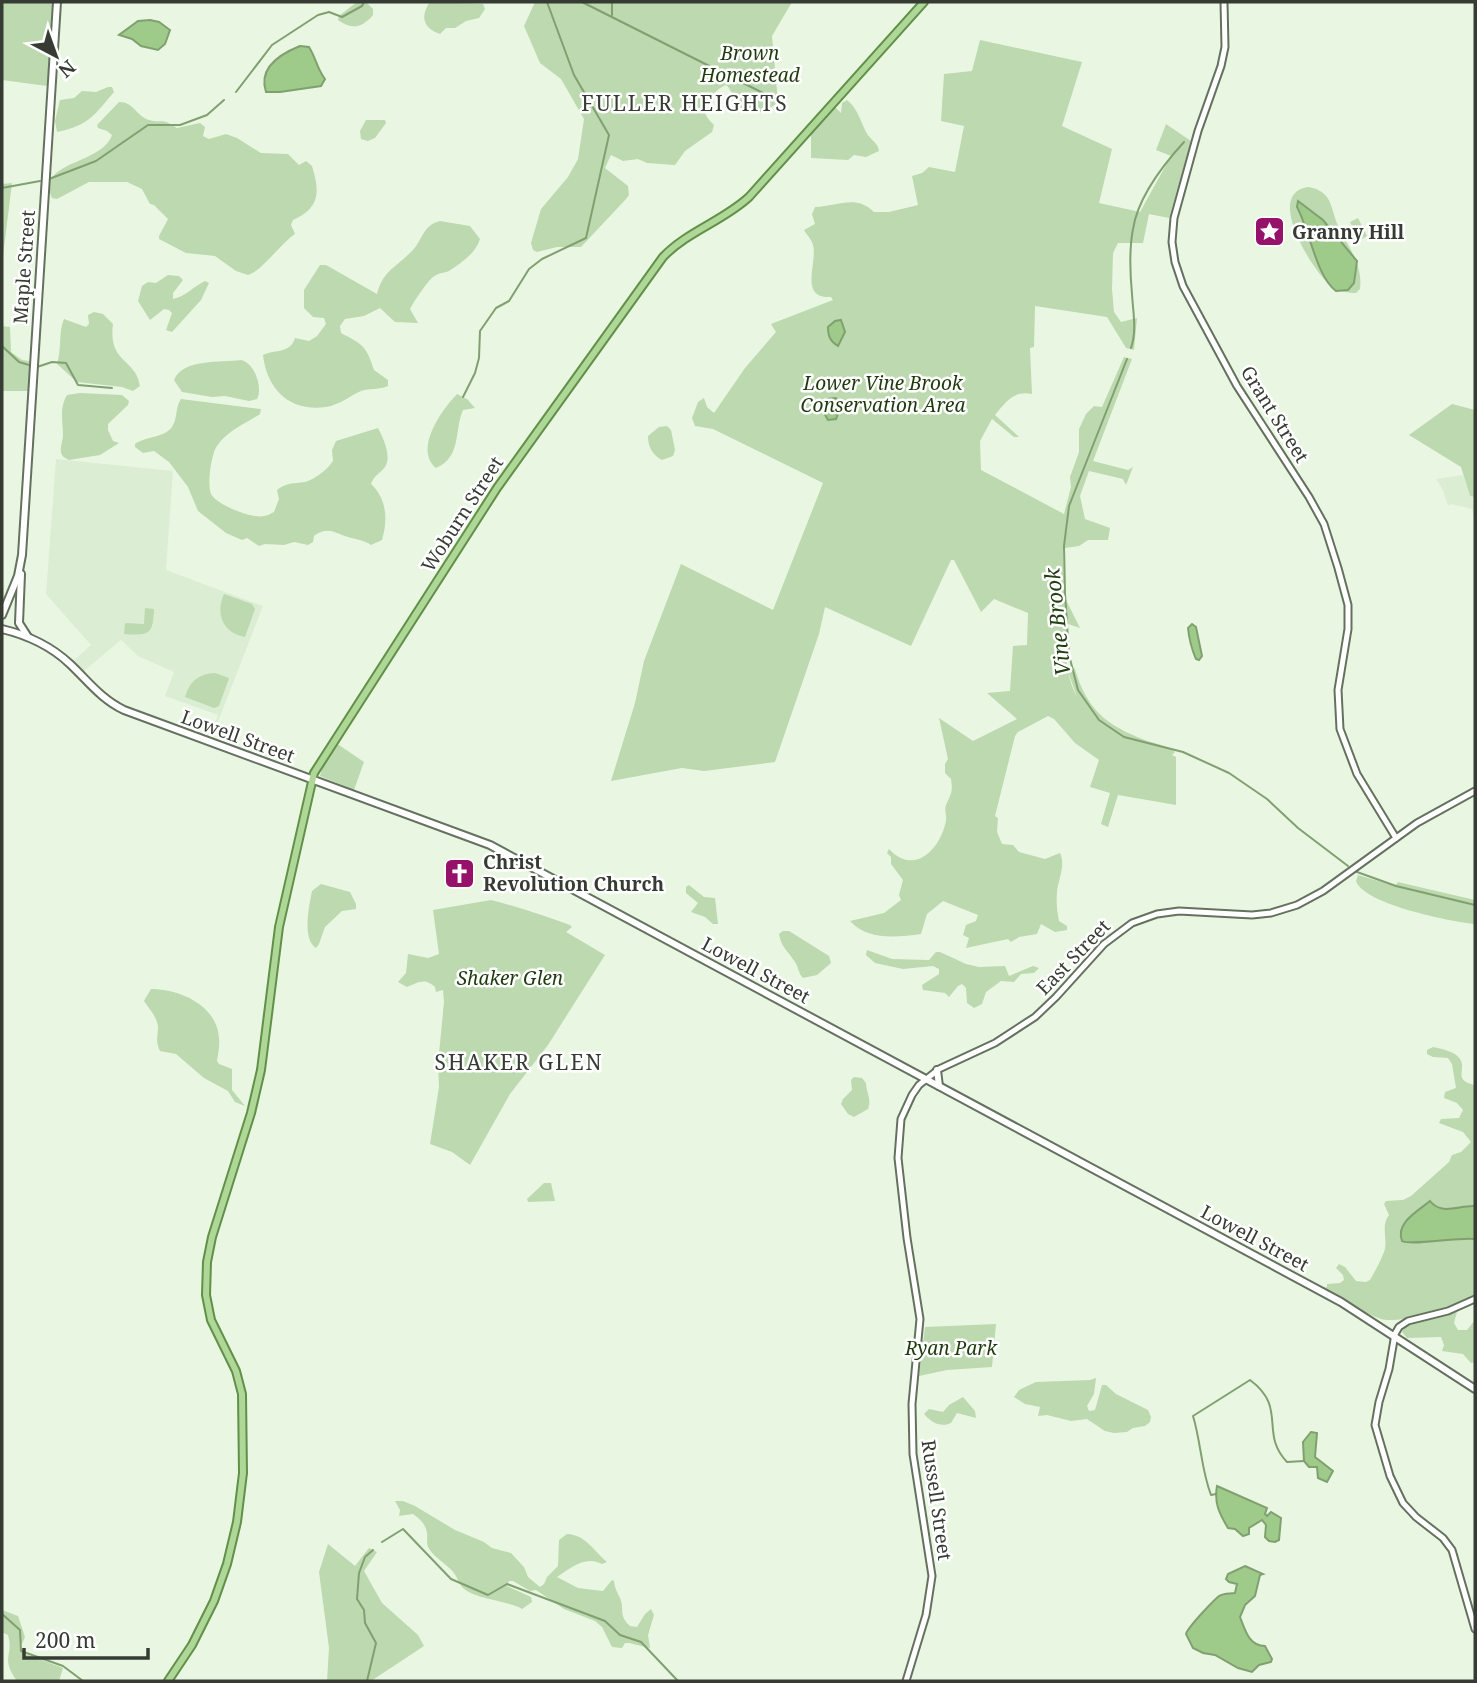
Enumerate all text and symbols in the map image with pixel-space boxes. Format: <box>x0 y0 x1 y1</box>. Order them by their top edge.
north arrow <box>21 21 91 91</box>
park label: Brown Homestead <box>699 40 801 88</box>
text: N <box>53 54 81 84</box>
district label: FULLER HEIGHTS <box>581 89 789 117</box>
street label: Maple Street <box>7 209 41 325</box>
place icon: Granny Hill <box>1252 215 1286 249</box>
place label: Granny Hill <box>1292 219 1404 245</box>
street label: Grant Street <box>1235 361 1315 468</box>
park label: Lower Vine Brook Conservation Area <box>801 370 965 418</box>
street label: Woburn Street <box>415 451 509 577</box>
water label: Vine Brook <box>1037 566 1077 677</box>
street label: Lowell Street <box>178 703 299 769</box>
place label: Christ Revolution Church <box>483 849 665 897</box>
church icon: Christ Revolution Church <box>443 856 477 890</box>
street label: East Street <box>1030 913 1116 1000</box>
street label: Lowell Street <box>697 931 815 1010</box>
park label: Shaker Glen <box>457 965 564 991</box>
district label: SHAKER GLEN <box>434 1048 604 1076</box>
street label: Lowell Street <box>1196 1199 1314 1278</box>
park label: Ryan Park <box>904 1335 998 1361</box>
street label: Russell Street <box>916 1438 958 1562</box>
scale bar <box>24 1616 149 1660</box>
text: 200 m <box>35 1626 96 1654</box>

